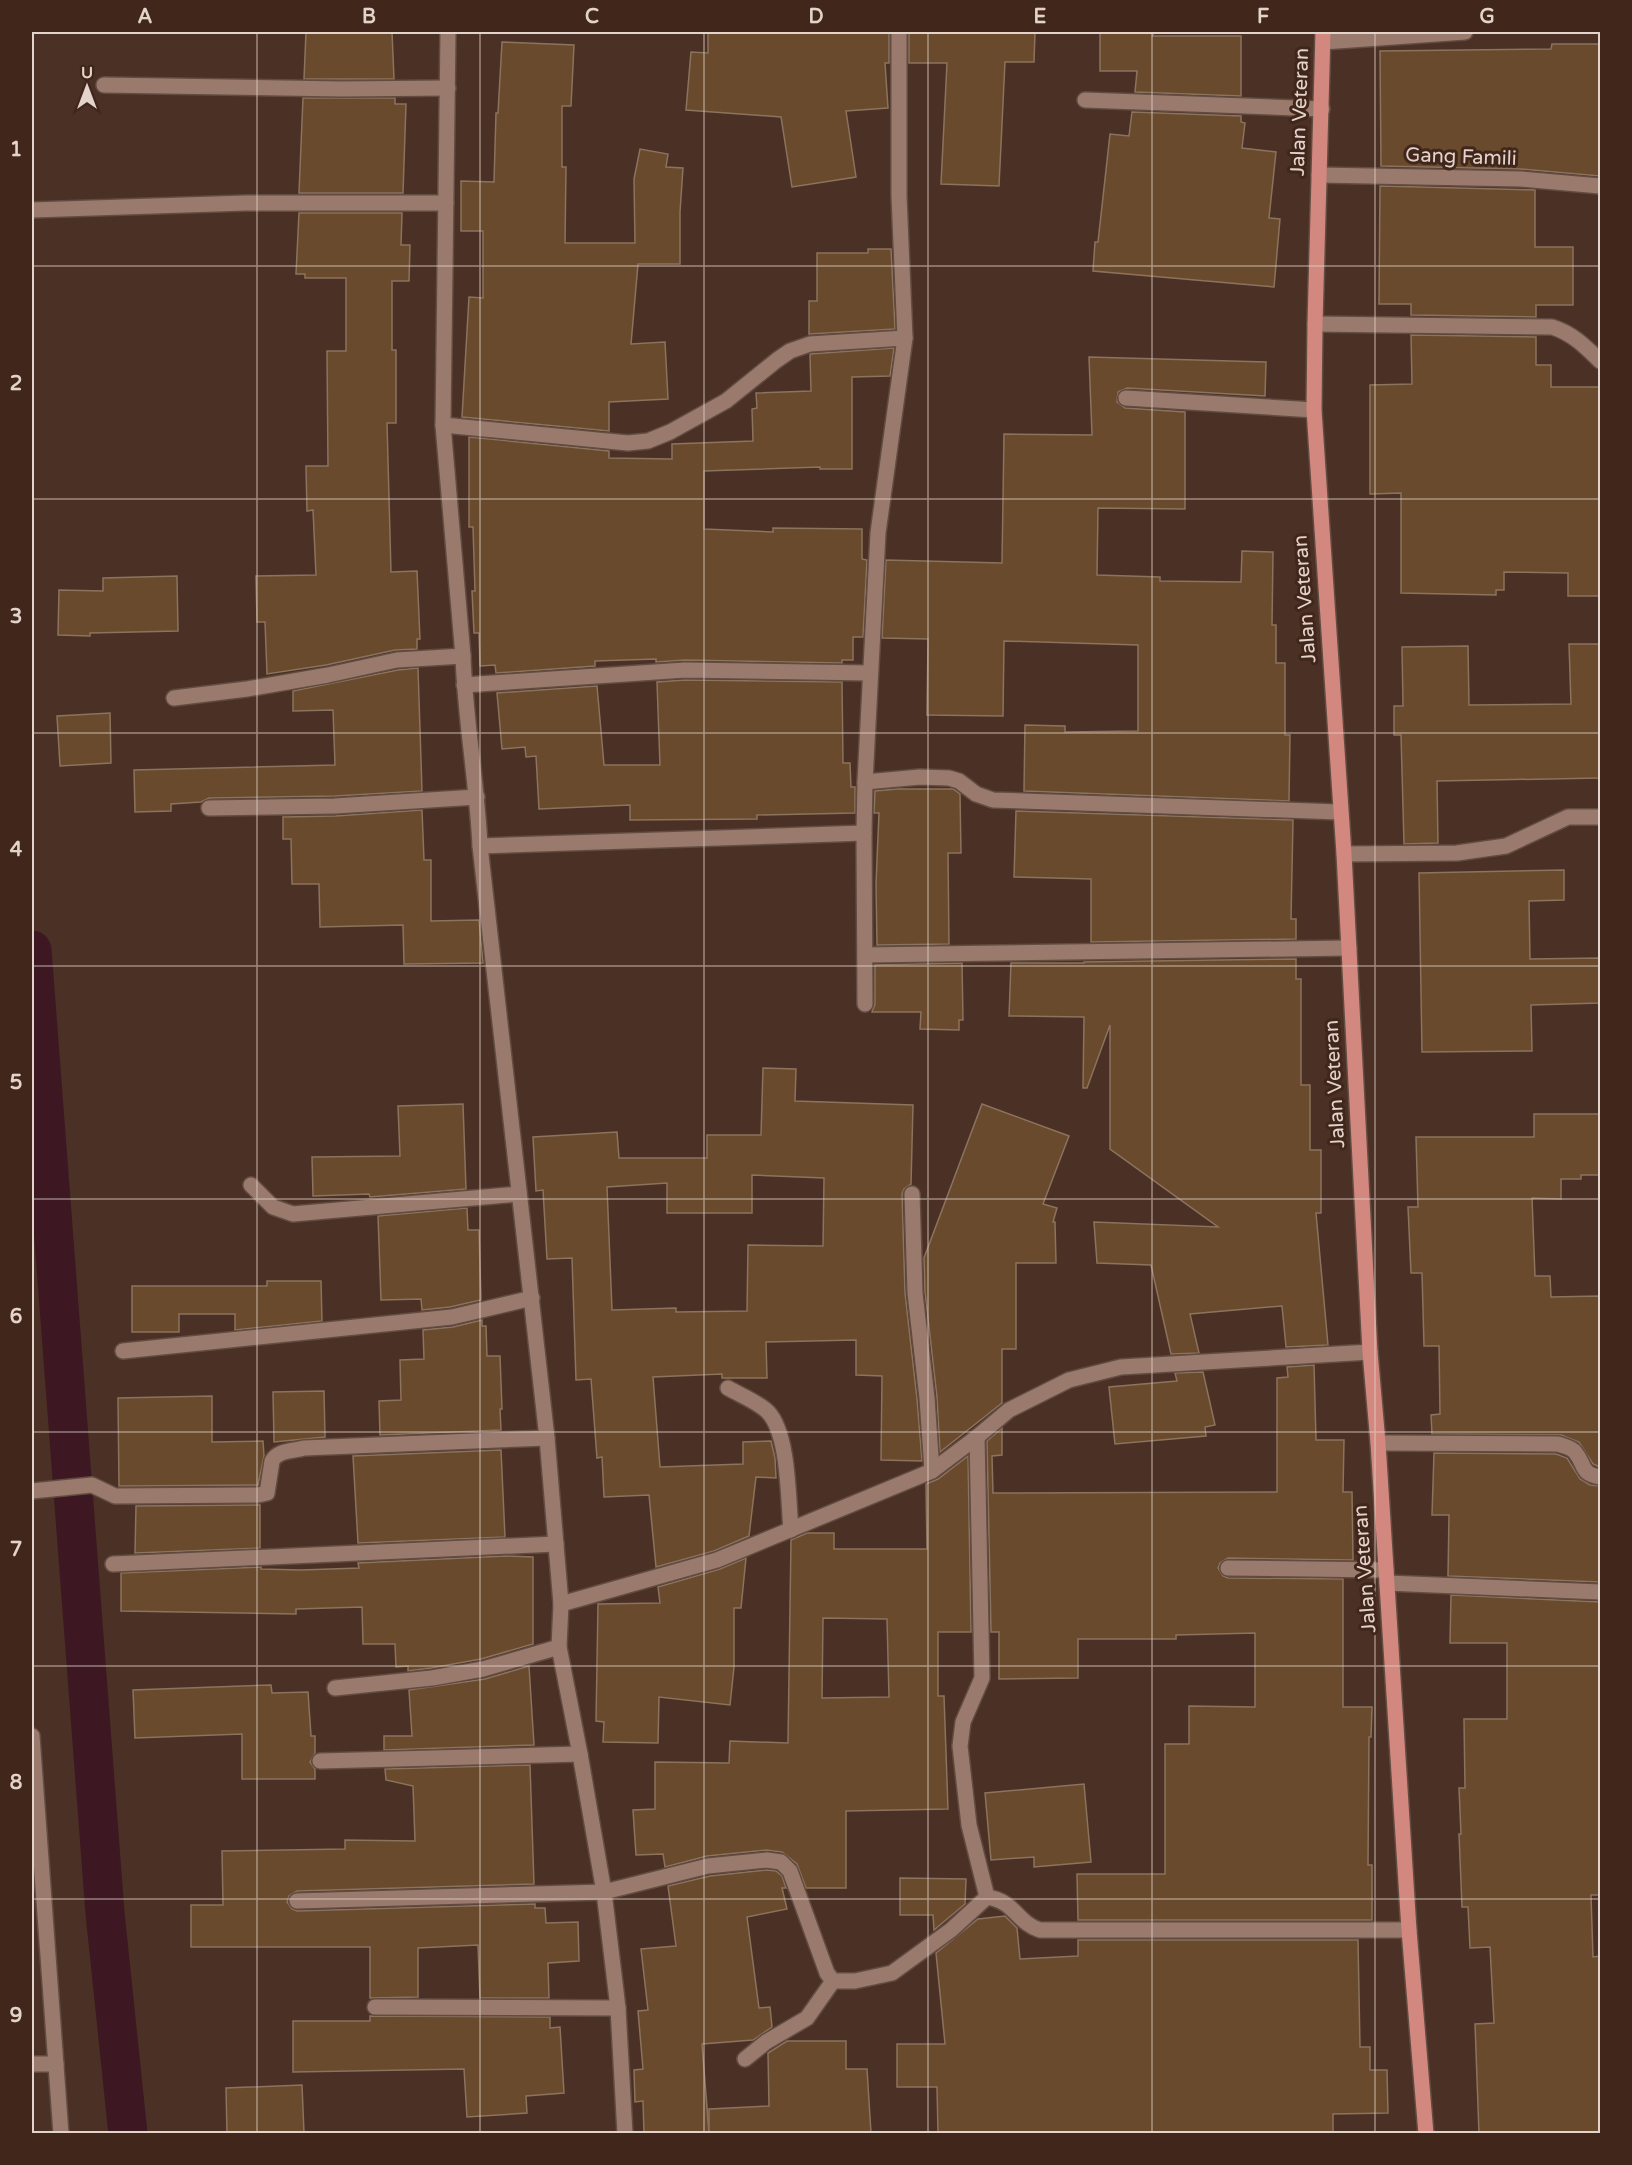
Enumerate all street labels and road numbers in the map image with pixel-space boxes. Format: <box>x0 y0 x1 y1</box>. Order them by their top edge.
street label: Jalan Veteran <box>1286 48 1314 176</box>
street label: Gang Famili <box>1405 143 1517 171</box>
street label: Jalan Veteran <box>1289 534 1321 664</box>
street label: Jalan Veteran <box>1320 1019 1350 1149</box>
street label: Jalan Veteran <box>1349 1504 1381 1634</box>

